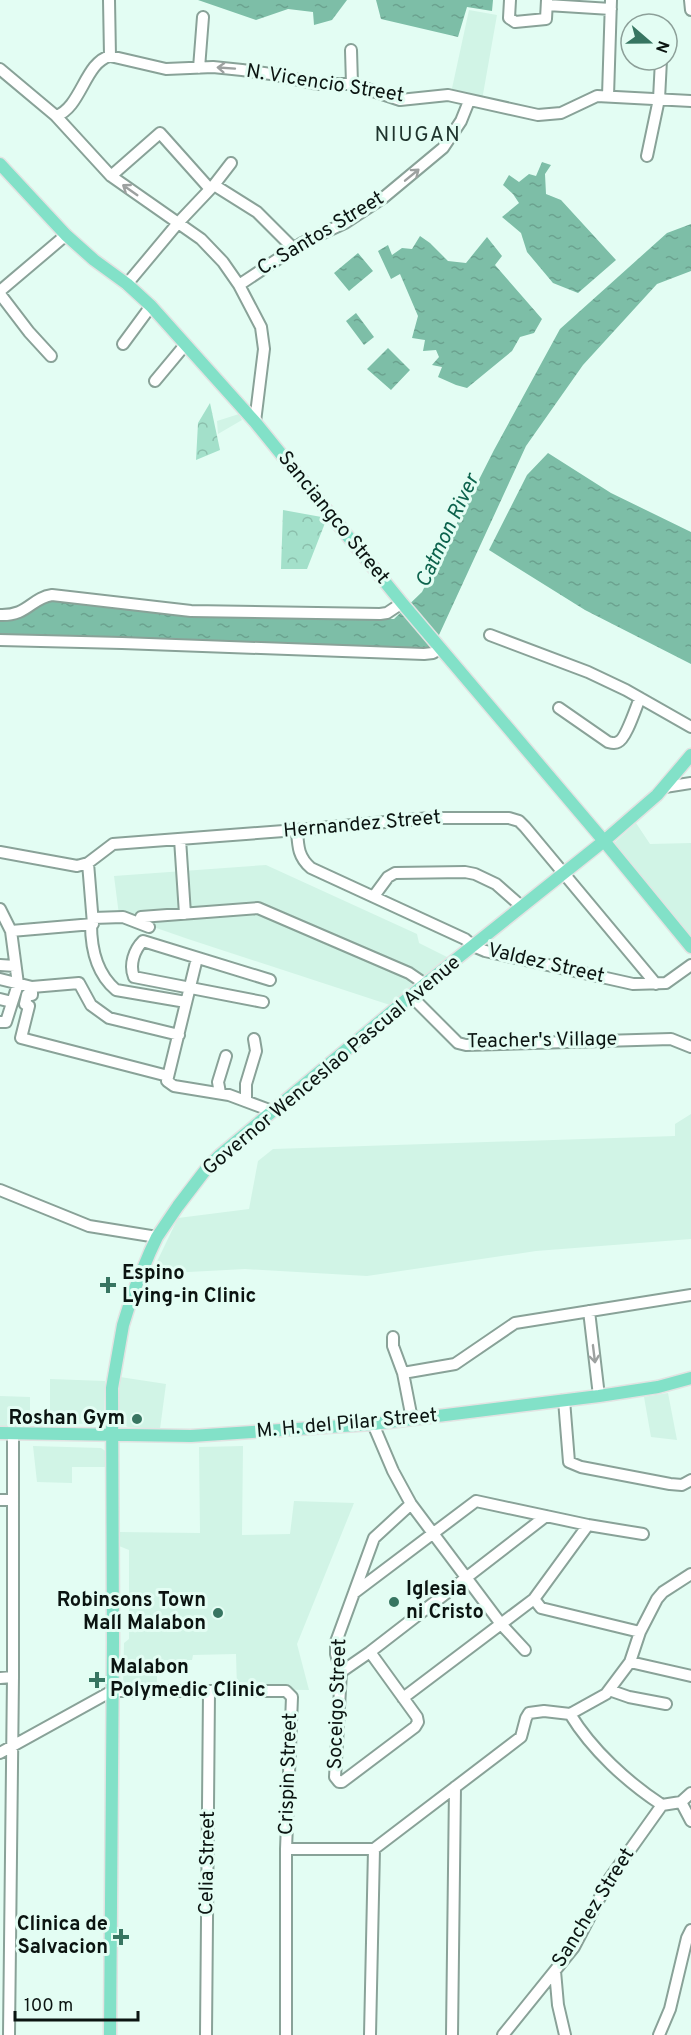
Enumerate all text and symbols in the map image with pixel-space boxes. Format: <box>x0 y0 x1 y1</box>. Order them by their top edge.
north arrow <box>619 12 679 72</box>
text: N <box>650 38 673 55</box>
street label: N. Vicencio Street <box>244 59 406 109</box>
one-way arrow <box>217 63 237 74</box>
district label: NIUGAN <box>375 122 461 149</box>
one-way arrow <box>404 168 419 182</box>
one-way arrow <box>123 183 139 196</box>
street label: C. Santos Street <box>253 186 389 282</box>
street label: Sanciangco Street <box>271 446 395 590</box>
water label: Catmon River <box>410 468 487 592</box>
street label: Hernandez Street <box>282 805 442 845</box>
street label: Valdez Street <box>485 938 607 990</box>
street label: Governor Wenceslao Pascual Avenue <box>198 950 466 1182</box>
street label: Teacher's Village <box>467 1027 617 1055</box>
place label: Espino Lying-in Clinic <box>122 1261 256 1310</box>
marker: Espino Lying-in Clinic <box>99 1276 117 1294</box>
one-way arrow <box>589 1343 600 1363</box>
street label: M. H. del Pilar Street <box>256 1403 438 1445</box>
place label: Roshan Gym <box>9 1406 125 1432</box>
marker: Roshan Gym <box>130 1412 144 1426</box>
place label: Iglesia ni Cristo <box>406 1577 484 1626</box>
place label: Robinsons Town Mall Malabon <box>57 1588 206 1637</box>
marker: Iglesia ni Cristo <box>387 1595 401 1609</box>
marker: Robinsons Town Mall Malabon <box>211 1606 225 1620</box>
street label: Soceigo Street <box>323 1638 353 1770</box>
place label: Malabon Polymedic Clinic <box>110 1655 266 1704</box>
marker: Malabon Polymedic Clinic <box>88 1671 106 1689</box>
street label: Crispin Street <box>274 1712 304 1836</box>
street label: Celia Street <box>194 1811 222 1915</box>
street label: Sanchez Street <box>547 1843 641 1973</box>
place label: Clinica de Salvacion <box>17 1912 108 1961</box>
marker: Clinica de Salvacion <box>112 1928 130 1946</box>
scale bar <box>15 1984 138 2022</box>
text: 100 m <box>24 1995 73 2018</box>

